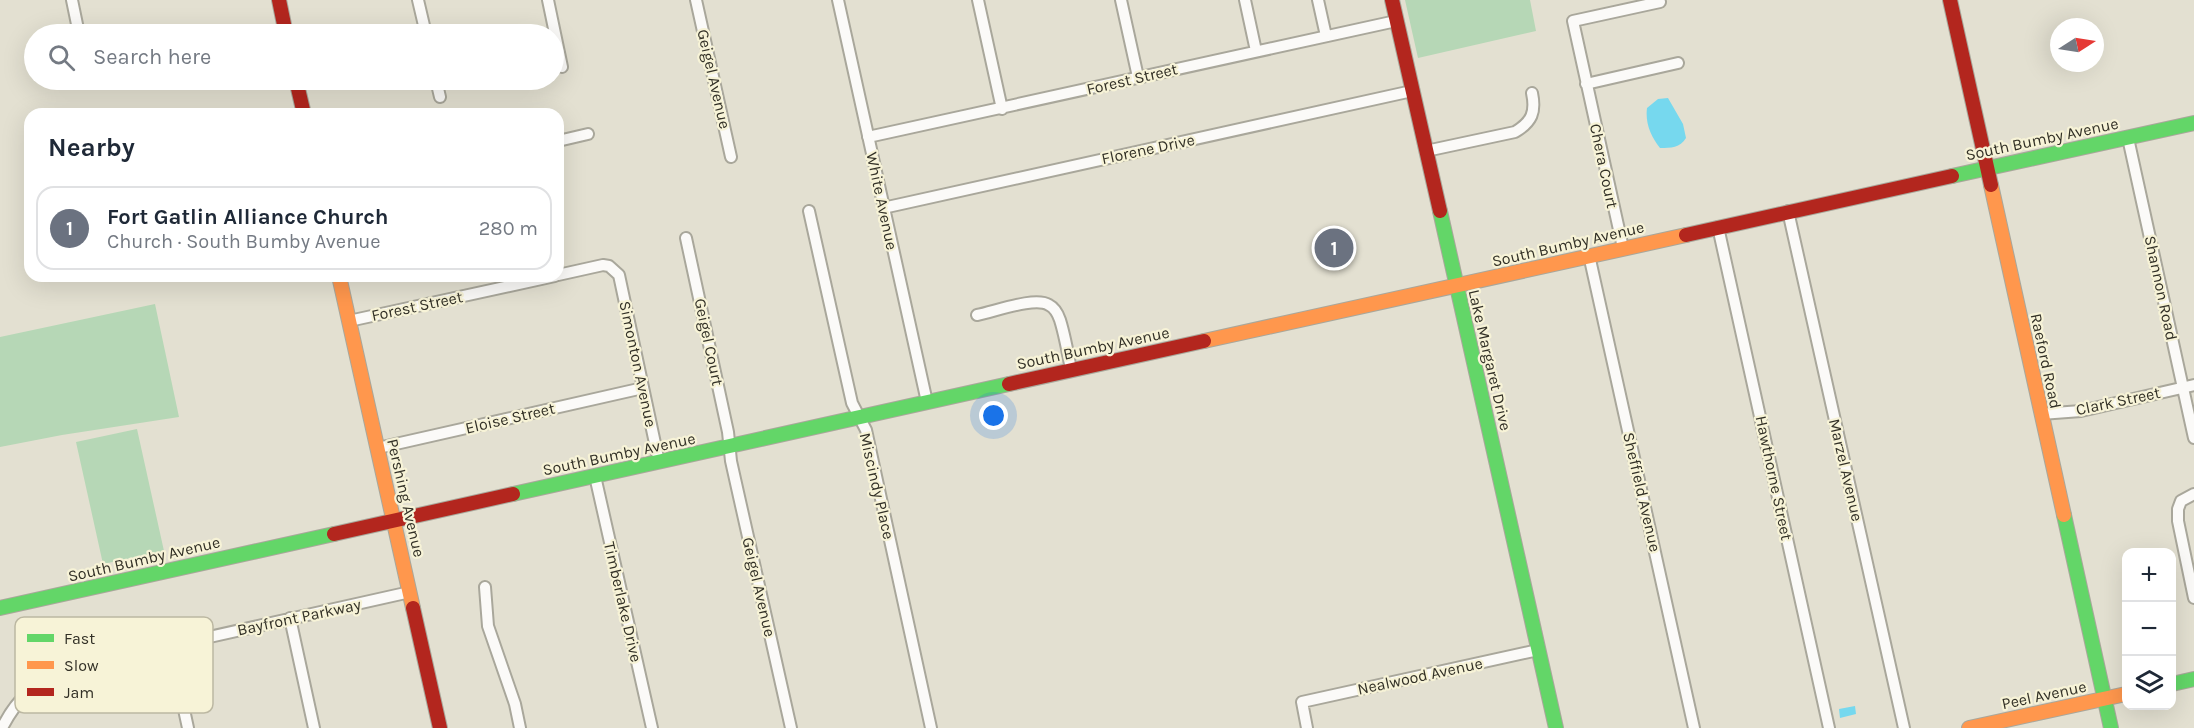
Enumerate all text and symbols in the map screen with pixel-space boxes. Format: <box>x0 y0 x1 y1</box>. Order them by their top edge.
north arrow <box>2050 18 2104 72</box>
search box <box>24 24 564 90</box>
street label: Geigel Avenue <box>693 27 735 131</box>
icon: search <box>45 41 78 74</box>
text: Search here <box>93 44 211 70</box>
street label: Forest Street <box>1085 59 1179 99</box>
street label: South Bumby Avenue <box>1964 114 2120 164</box>
street label: Chera Court <box>1586 122 1622 210</box>
street label: Florene Drive <box>1100 130 1196 168</box>
text: Nearby <box>48 132 135 163</box>
street label: White Avenue <box>862 150 902 252</box>
text: Fort Gatlin Alliance Church <box>107 204 389 230</box>
text: 1 <box>66 217 73 240</box>
text: 280 m <box>479 217 538 240</box>
street label: South Bumby Avenue <box>1490 217 1646 271</box>
pin: 1 <box>1314 226 1354 270</box>
text: Church · South Bumby Avenue <box>107 230 381 253</box>
street label: Shannon Road <box>2141 234 2181 342</box>
street label: Forest Street <box>370 287 464 325</box>
street label: Lake Margaret Drive <box>1465 288 1515 432</box>
street label: Geigel Court <box>690 297 728 387</box>
street label: Simonton Avenue <box>615 299 661 429</box>
street label: Raeford Road <box>2027 312 2065 410</box>
street label: South Bumby Avenue <box>1015 323 1171 373</box>
street label: Clark Street <box>2074 383 2162 419</box>
street label: Eloise Street <box>463 398 557 438</box>
your location <box>979 401 1008 430</box>
street label: Hawthorne Street <box>1752 414 1796 542</box>
street label: Marzel Avenue <box>1825 417 1867 523</box>
street label: South Bumby Avenue <box>541 429 697 479</box>
street label: Sheffield Avenue <box>1619 430 1665 554</box>
street label: Miscindy Place <box>856 431 898 541</box>
street label: Pershing Avenue <box>383 437 429 559</box>
street label: South Bumby Avenue <box>66 532 222 586</box>
street label: Geigel Avenue <box>738 535 780 639</box>
street label: Timberlake Drive <box>600 540 646 664</box>
map controls <box>2122 548 2176 710</box>
button: + <box>2122 548 2176 602</box>
street label: Bayfront Parkway <box>235 594 363 639</box>
button: − <box>2122 602 2176 656</box>
legend <box>15 617 213 713</box>
text: Fast <box>64 629 95 648</box>
street label: Nealwood Avenue <box>1356 653 1484 699</box>
text: Slow <box>64 656 99 675</box>
button: layers <box>2122 656 2176 710</box>
street label: Peel Avenue <box>2000 677 2088 713</box>
text: Jam <box>64 683 94 702</box>

